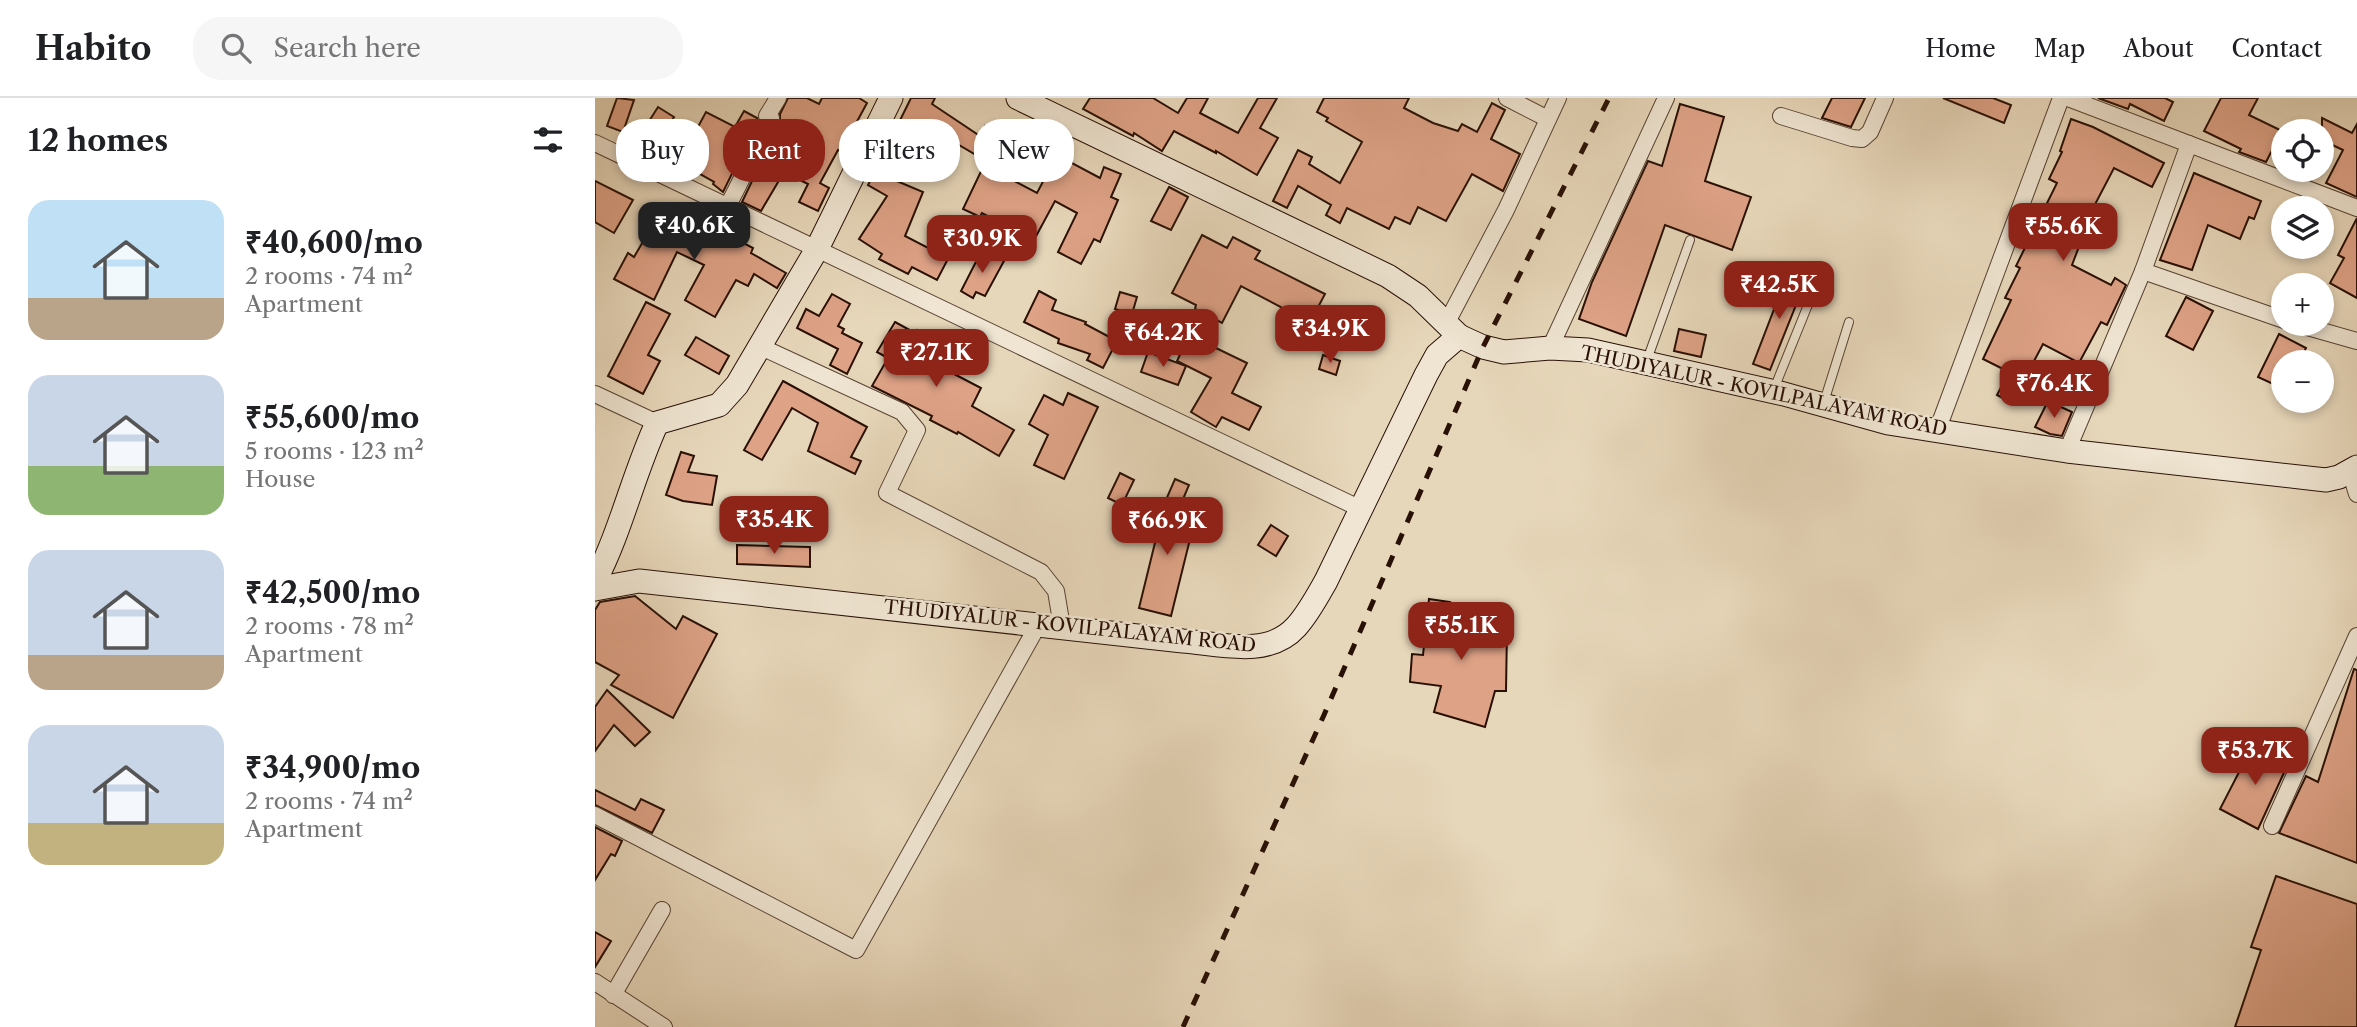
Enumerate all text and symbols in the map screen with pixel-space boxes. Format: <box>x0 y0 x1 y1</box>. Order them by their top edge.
search box <box>193 17 683 80</box>
text: Habito <box>35 28 151 69</box>
icon: search <box>217 29 255 67</box>
text: Search here <box>273 32 421 64</box>
text: Home <box>1925 34 1996 63</box>
text: Map <box>2034 34 2085 63</box>
text: About <box>2123 34 2194 63</box>
text: Contact <box>2232 34 2322 63</box>
chip: Buy <box>616 119 709 182</box>
chip: Rent <box>723 119 825 182</box>
chip: Filters <box>839 119 960 182</box>
chip: New <box>974 119 1074 182</box>
map controls <box>2271 119 2334 413</box>
button: locate <box>2271 119 2334 182</box>
icon: filters <box>529 121 567 159</box>
text: 12 homes <box>28 122 168 159</box>
button: layers <box>2271 196 2334 259</box>
pin: ₹40.6K <box>637 202 751 262</box>
pin: ₹55.6K <box>2006 204 2120 263</box>
text: ₹40.6K <box>654 211 734 239</box>
text: ₹55.6K <box>2024 212 2102 240</box>
pin: ₹30.9K <box>925 216 1039 275</box>
text: ₹40,600/mo <box>245 224 423 261</box>
text: ₹30.9K <box>943 224 1021 252</box>
icon: home <box>84 228 168 312</box>
text: 2 rooms · 74 m² <box>245 262 413 290</box>
pin: ₹42.5K <box>1722 262 1836 321</box>
text: ₹42.5K <box>1740 270 1818 298</box>
button: + <box>2271 273 2334 336</box>
text: Apartment <box>245 290 363 318</box>
pin: ₹34.9K <box>1273 306 1387 365</box>
pin: ₹64.2K <box>1106 310 1220 369</box>
text: ₹34.9K <box>1291 314 1369 342</box>
text: ₹64.2K <box>1124 318 1202 346</box>
pin: ₹27.1K <box>879 330 993 389</box>
text: ₹27.1K <box>900 338 972 366</box>
street label: THUDIYALUR - KOVILPALAYAM ROAD <box>1579 341 1949 441</box>
button: − <box>2271 350 2334 413</box>
pin: ₹76.4K <box>1997 360 2111 420</box>
text: ₹76.4K <box>2016 369 2092 397</box>
text: ₹55,600/mo <box>245 399 419 436</box>
icon: home <box>84 403 168 487</box>
text: 5 rooms · 123 m² <box>245 437 424 465</box>
text: House <box>245 465 315 493</box>
pin: ₹35.4K <box>717 496 831 556</box>
pin: ₹66.9K <box>1110 498 1224 557</box>
text: ₹35.4K <box>735 505 813 533</box>
text: ₹66.9K <box>1128 506 1206 534</box>
text: ₹42,500/mo <box>245 574 420 611</box>
icon: home <box>84 578 168 662</box>
street label: THUDIYALUR - KOVILPALAYAM ROAD <box>883 595 1257 657</box>
pin: ₹55.1K <box>1404 602 1518 662</box>
text: ₹55.1K <box>1424 611 1498 639</box>
text: 2 rooms · 78 m² <box>245 612 414 640</box>
text: Apartment <box>245 640 363 668</box>
pin: ₹53.7K <box>2198 728 2312 787</box>
text: ₹53.7K <box>2217 736 2293 764</box>
text: ₹34,900/mo <box>245 749 420 786</box>
icon: home <box>84 753 168 837</box>
text: 2 rooms · 74 m² <box>245 787 413 815</box>
text: Apartment <box>245 815 363 843</box>

